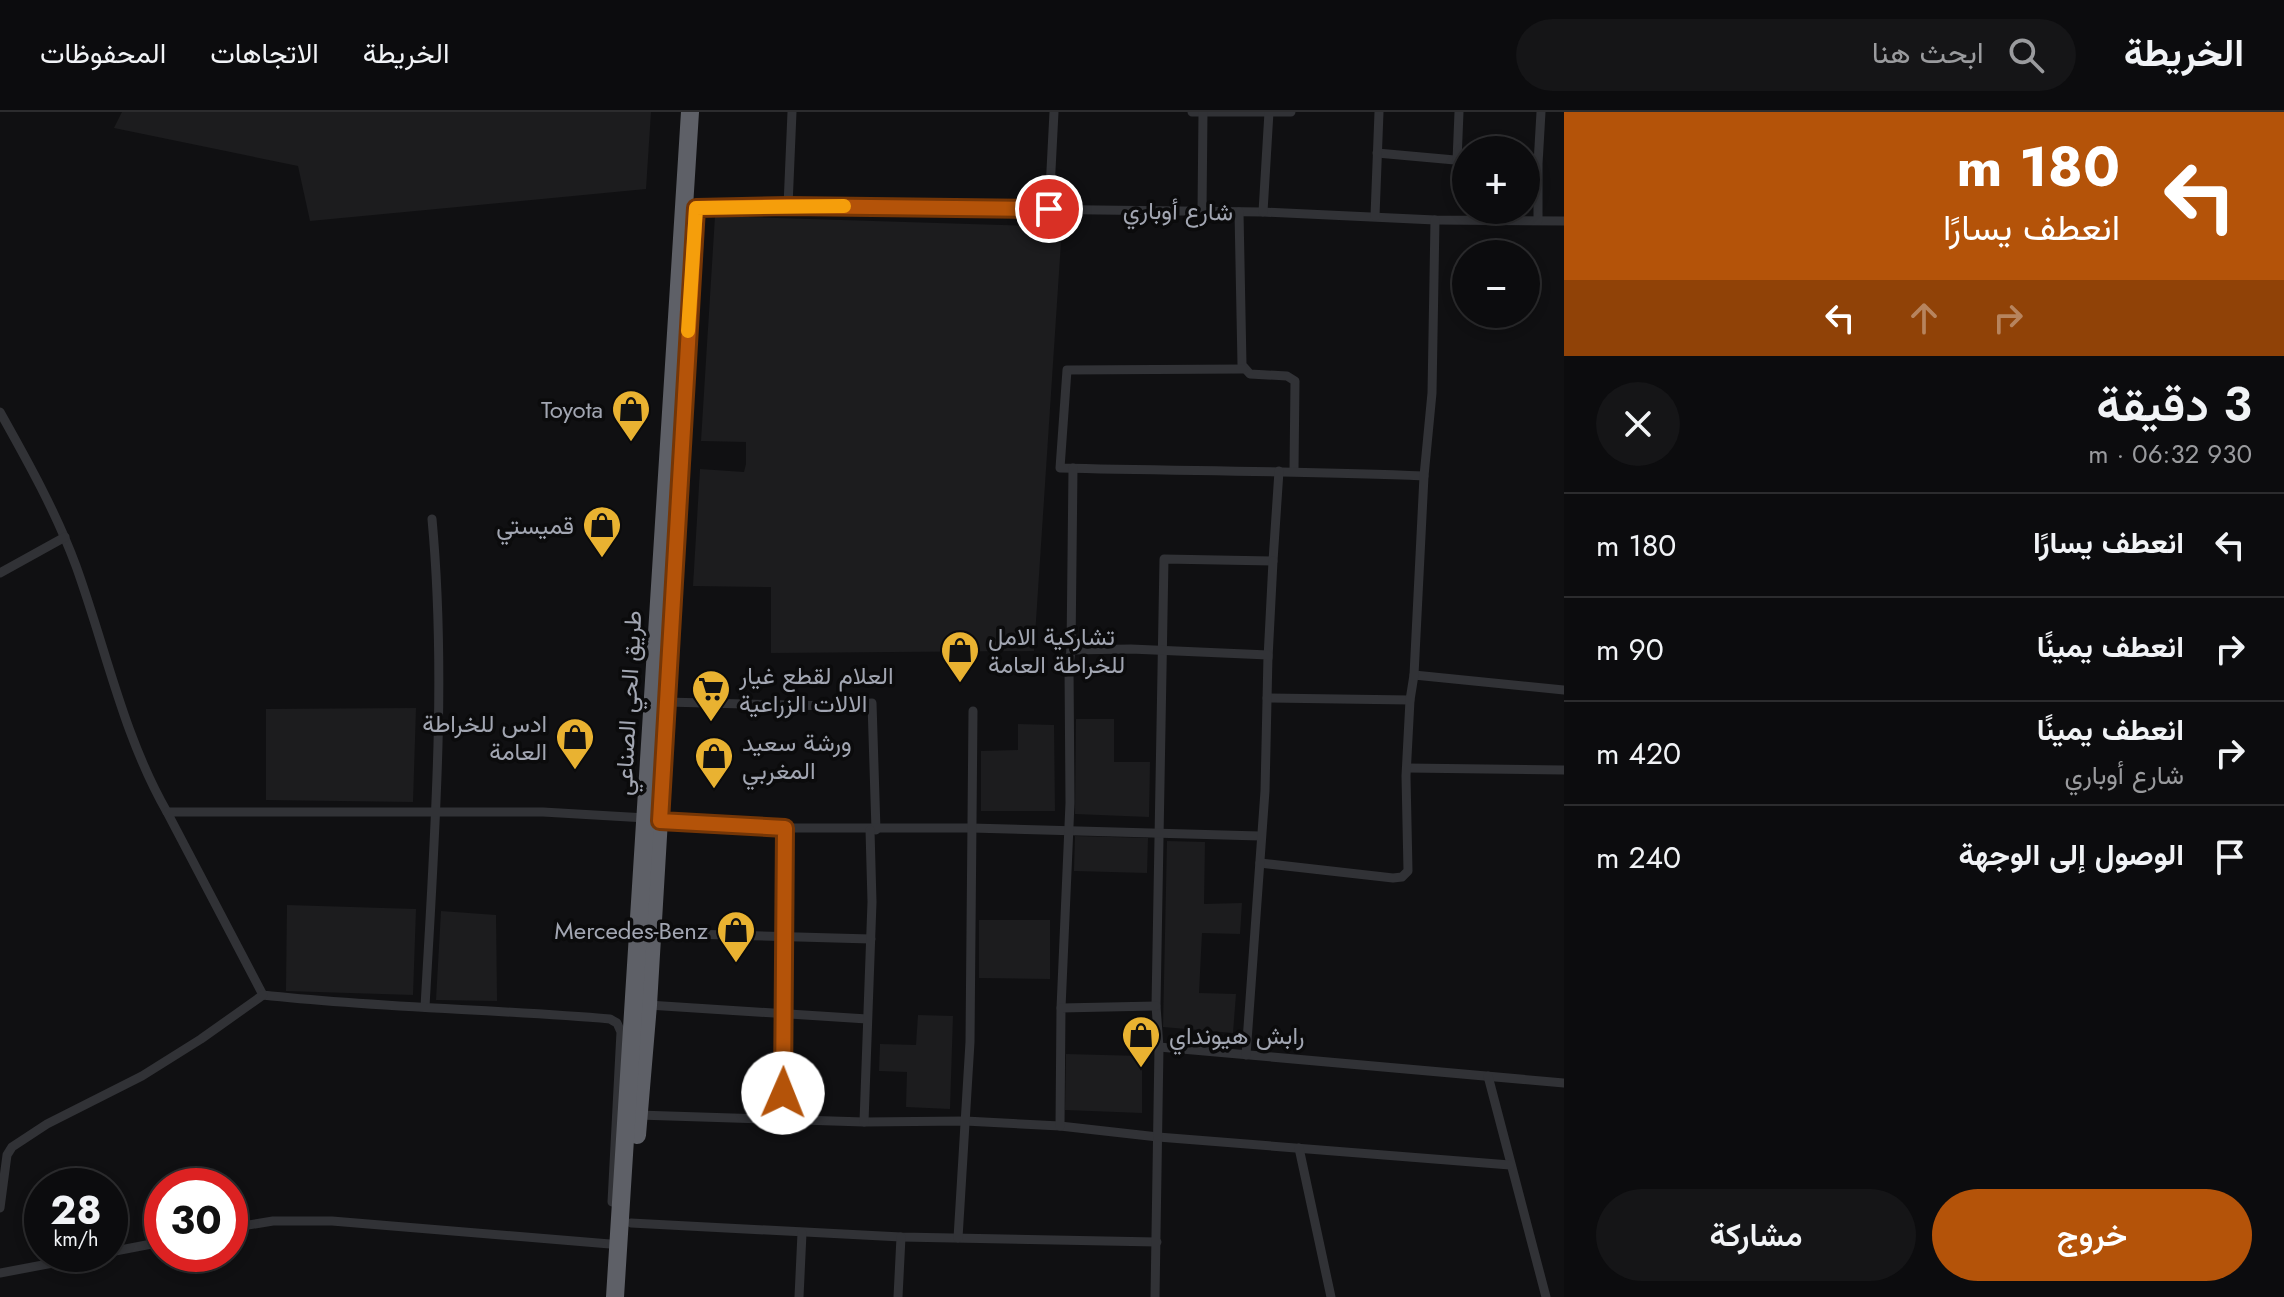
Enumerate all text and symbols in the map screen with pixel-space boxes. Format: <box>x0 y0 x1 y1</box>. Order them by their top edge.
search box <box>1516 19 2076 91</box>
text: الخريطة <box>2124 25 2244 80</box>
text: ابحث هنا <box>1872 31 1984 74</box>
text: المحفوظات <box>40 33 166 74</box>
text: الاتجاهات <box>210 33 319 74</box>
text: الخريطة <box>363 33 449 74</box>
icon: search <box>2004 33 2048 77</box>
text: 180 m <box>1957 126 2120 207</box>
map controls <box>1452 136 1540 328</box>
button: + <box>1452 136 1540 224</box>
icon: left <box>2148 144 2252 248</box>
pin <box>1015 175 1083 243</box>
icon: arrive <box>1027 187 1071 231</box>
street label: شارع أوباري <box>1123 193 1233 231</box>
text: انعطف يسارًا <box>1943 201 2120 253</box>
button: − <box>1452 240 1540 328</box>
icon: left <box>1818 296 1862 340</box>
icon: ahead <box>1902 296 1946 340</box>
icon: right <box>1986 296 2030 340</box>
text: 3 دقيقة <box>2096 370 2252 439</box>
button: close <box>1596 382 1680 466</box>
shop icon: Toyota <box>610 388 652 443</box>
place label: Toyota <box>541 392 603 427</box>
text: 930 m · 06:32 <box>2088 435 2252 473</box>
shop icon: قميستي <box>581 504 623 559</box>
place label: قميستي <box>496 508 574 545</box>
text: انعطف يسارًا <box>2033 521 2184 564</box>
icon: left <box>2208 523 2252 567</box>
text: 180 m <box>1596 524 1676 567</box>
street label: طريق الحي الصناعي <box>606 610 652 797</box>
place label: تشاركية الامل للخراطة العامة <box>988 619 1125 682</box>
text: انعطف يمينًا <box>2037 625 2184 668</box>
icon: right <box>2208 627 2252 671</box>
text: 90 m <box>1596 628 1664 671</box>
shop icon: تشاركية الامل للخراطة العامة <box>939 629 981 684</box>
place label: العلام لقطع غيار الالات الزراعية <box>738 658 894 721</box>
supermarket icon: العلام لقطع غيار الالات الزراعية <box>690 668 732 723</box>
place label: ادس للخراطة العامة <box>422 706 547 769</box>
text: انعطف يمينًا <box>2037 708 2184 751</box>
shop icon: ادس للخراطة العامة <box>554 716 596 771</box>
place label: ورشة سعيد المغربي <box>742 725 852 790</box>
icon: right <box>2208 731 2252 775</box>
text: 420 m <box>1596 732 1681 775</box>
shop icon: ورشة سعيد المغربي <box>693 735 735 790</box>
text: شارع أوباري <box>2065 756 2184 794</box>
text: الوصول إلى الوجهة <box>1959 833 2184 876</box>
icon: arrive <box>2208 835 2252 879</box>
text: 240 m <box>1596 836 1681 879</box>
shop icon: Mercedes-Benz <box>715 909 757 964</box>
place label: Mercedes-Benz <box>554 913 708 948</box>
shop icon: رابش هيونداي <box>1120 1014 1162 1069</box>
place label: رابش هيونداي <box>1169 1018 1305 1055</box>
position arrow <box>741 1051 825 1135</box>
speed limit sign: 30 <box>144 1168 248 1272</box>
text: 28 <box>50 1181 102 1239</box>
button: مشاركة <box>1596 1189 1916 1281</box>
button: خروج <box>1932 1189 2252 1281</box>
text: km/h <box>53 1225 99 1254</box>

